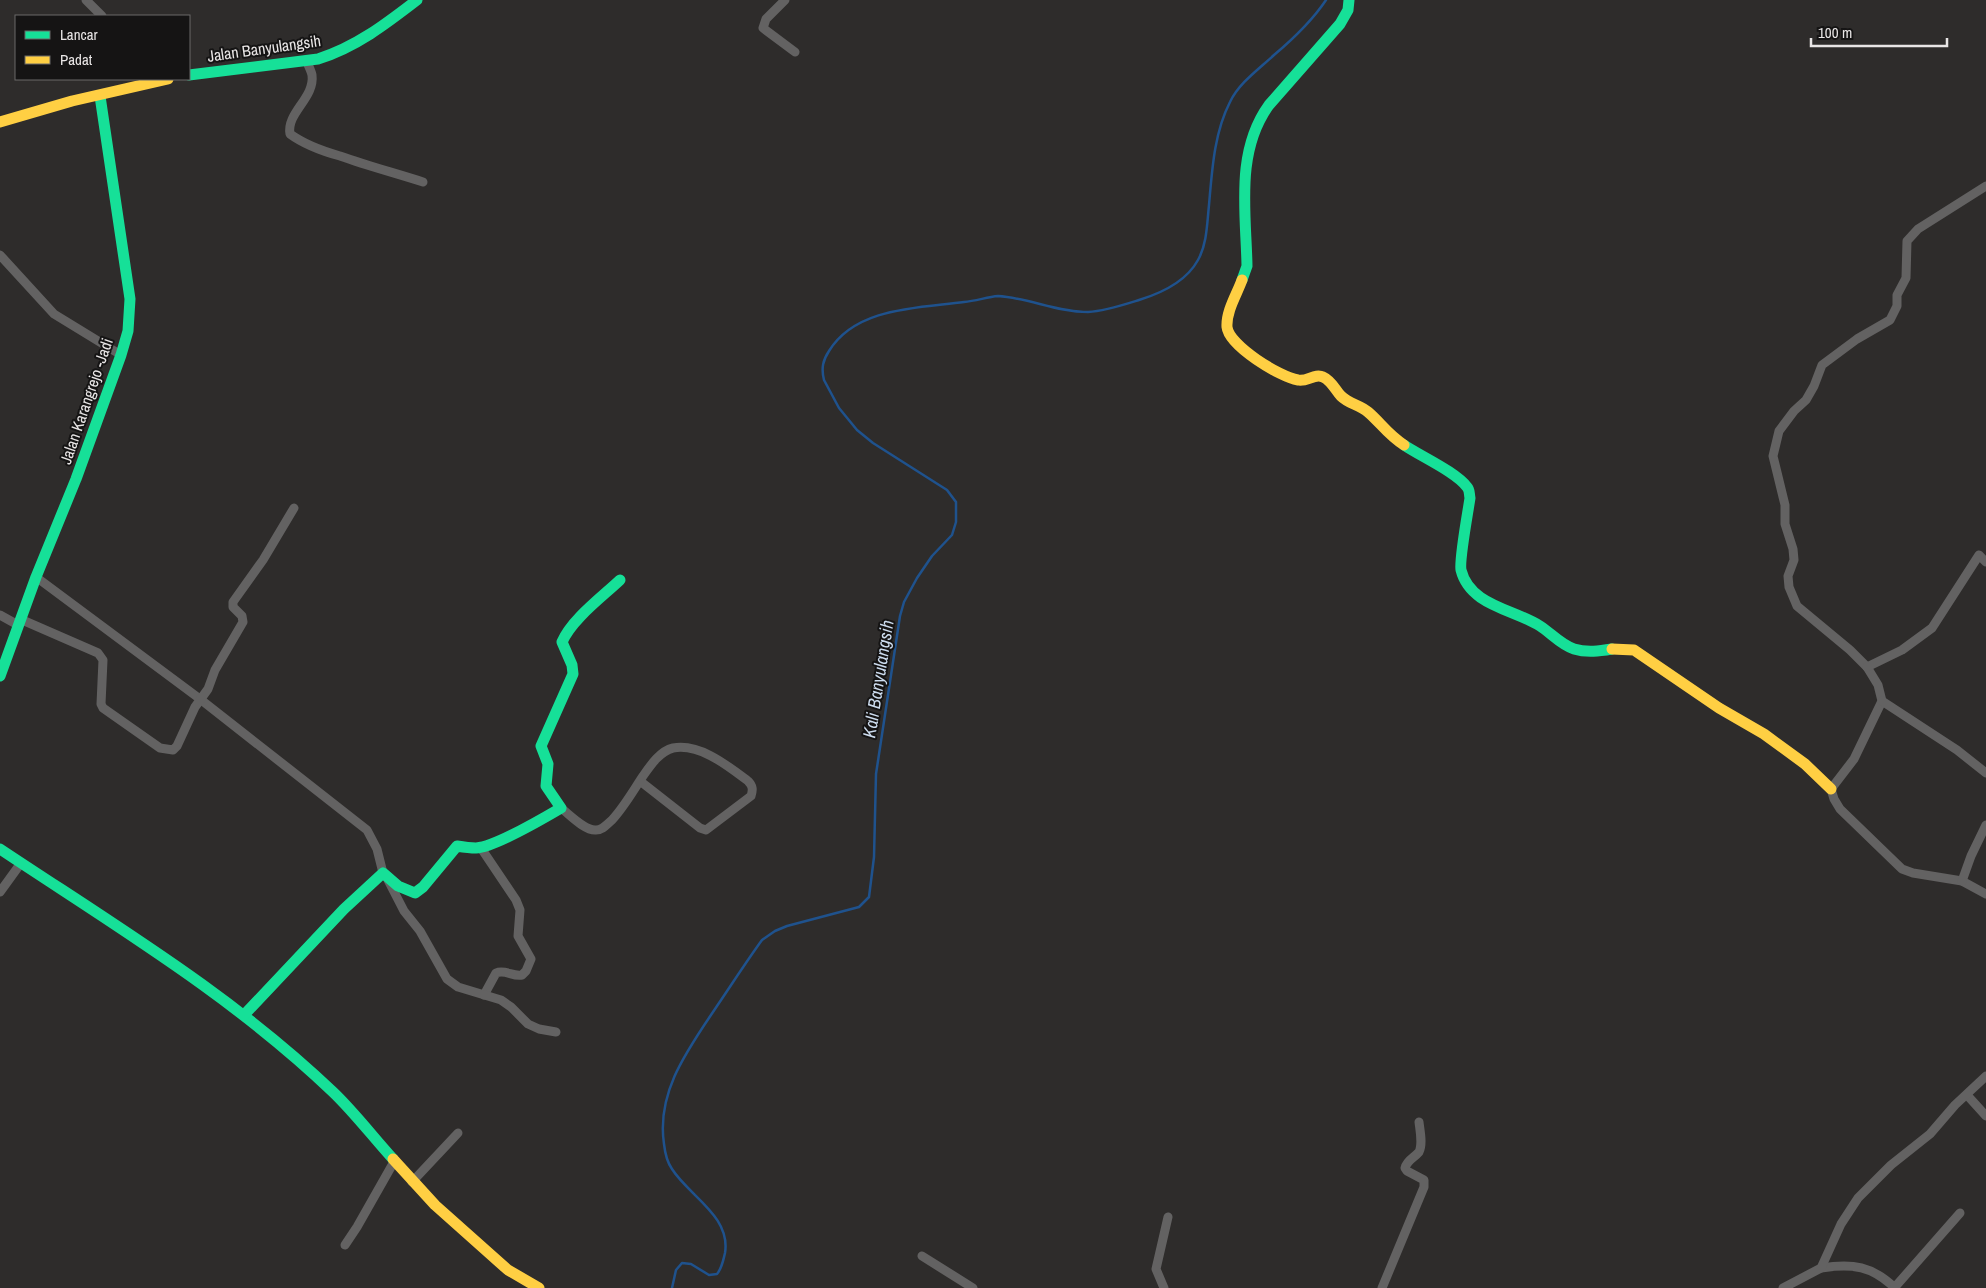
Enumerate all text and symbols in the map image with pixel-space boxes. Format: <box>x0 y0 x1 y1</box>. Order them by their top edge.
legend <box>15 15 190 80</box>
scale bar <box>1811 15 1947 47</box>
text: 100 m <box>1818 22 1852 43</box>
text: Lancar <box>60 24 98 45</box>
street label: Jalan Banyulangsih <box>206 29 322 67</box>
text: Padat <box>60 49 93 70</box>
street label: Jalan Karangrejo -Jadi <box>54 335 118 467</box>
water label: Kali Banyulangsih <box>856 618 900 740</box>

